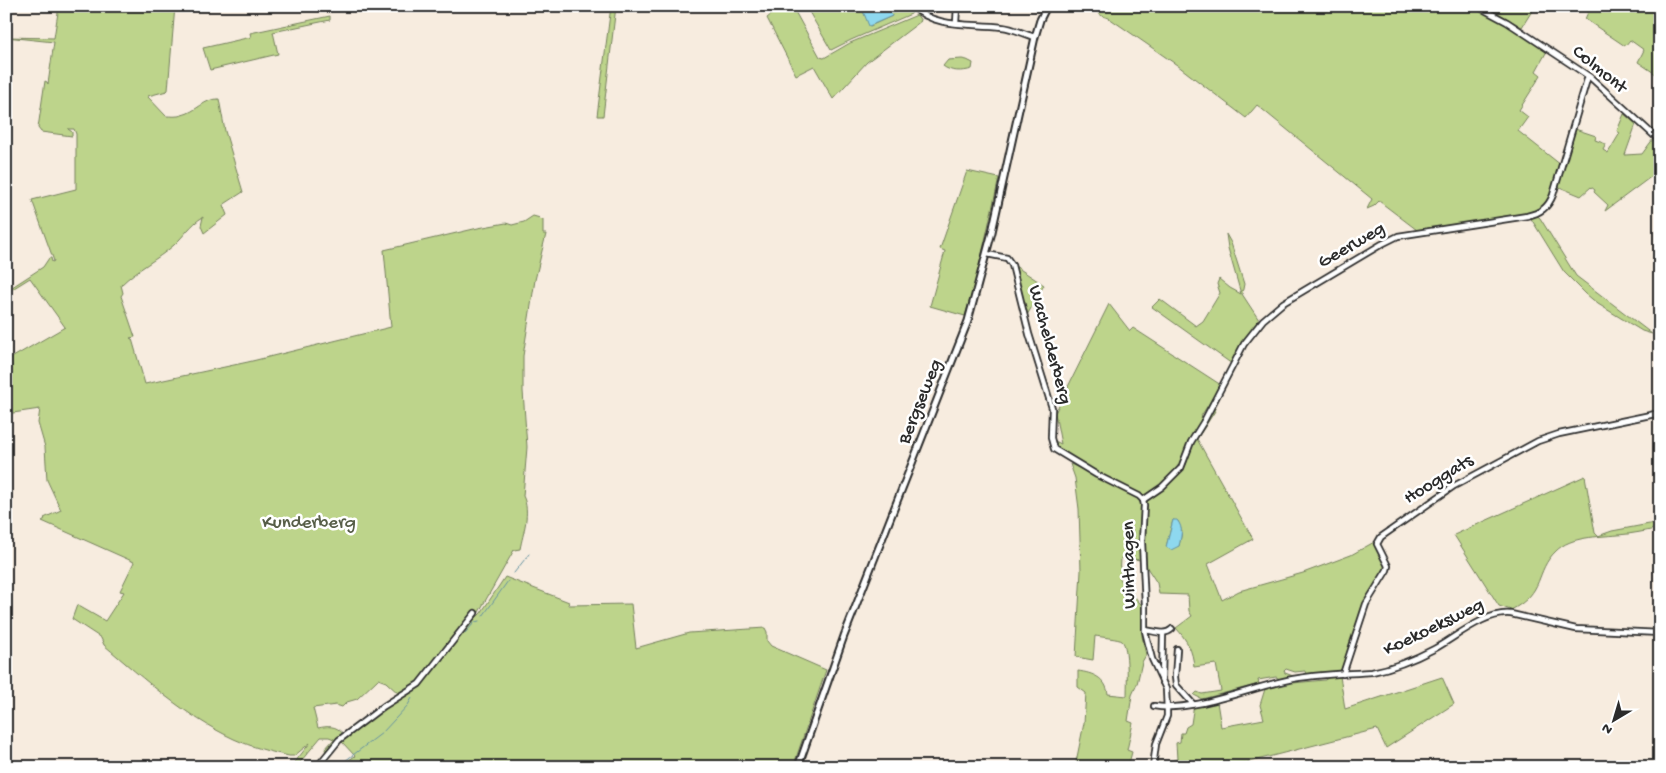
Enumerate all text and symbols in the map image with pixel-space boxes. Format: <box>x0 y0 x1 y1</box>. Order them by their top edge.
street label: Colmont <box>1567 41 1633 101</box>
street label: Geerweg <box>1314 218 1390 274</box>
street label: Wachelderberg <box>1022 283 1076 407</box>
street label: Bergseweg <box>893 356 948 449</box>
street label: Hooggats <box>1400 449 1479 510</box>
park label: Kunderberg <box>262 512 356 535</box>
street label: Winthagen <box>1118 521 1142 609</box>
street label: Koekoeksweg <box>1380 594 1488 662</box>
north arrow <box>1588 696 1638 746</box>
text: N <box>1599 719 1616 738</box>

